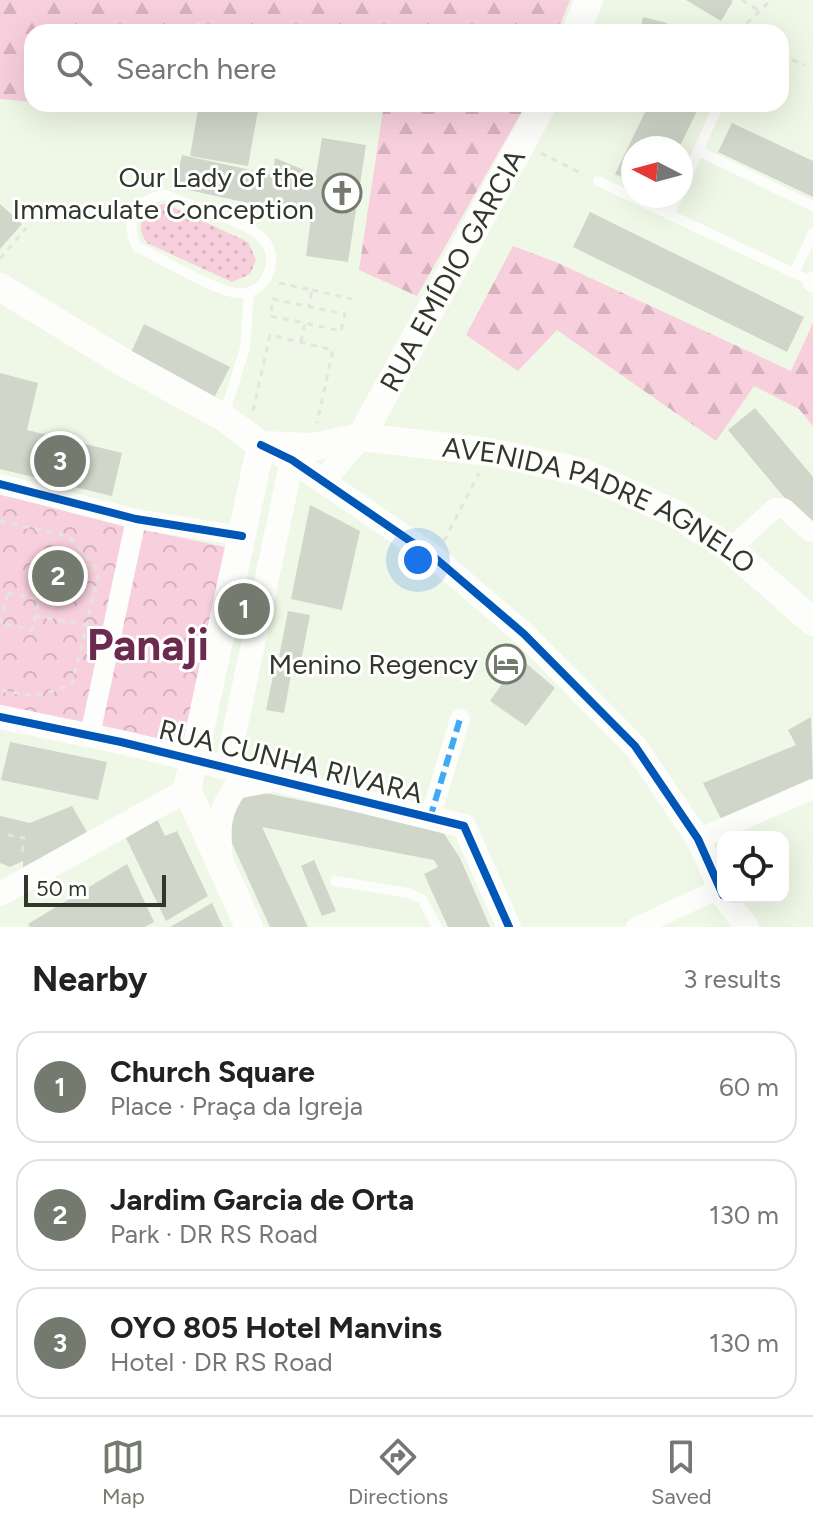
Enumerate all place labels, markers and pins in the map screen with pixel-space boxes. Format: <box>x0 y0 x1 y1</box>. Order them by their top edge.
place label: Our Lady of the Immaculate Conception <box>13 160 314 226</box>
church icon: Our Lady of the Immaculate Conception <box>321 172 363 214</box>
pin: 3 <box>34 431 86 491</box>
pin: 2 <box>32 546 84 606</box>
pin: 1 <box>218 579 270 639</box>
hotel icon: Menino Regency <box>485 643 527 685</box>
place label: Menino Regency <box>268 647 478 681</box>

